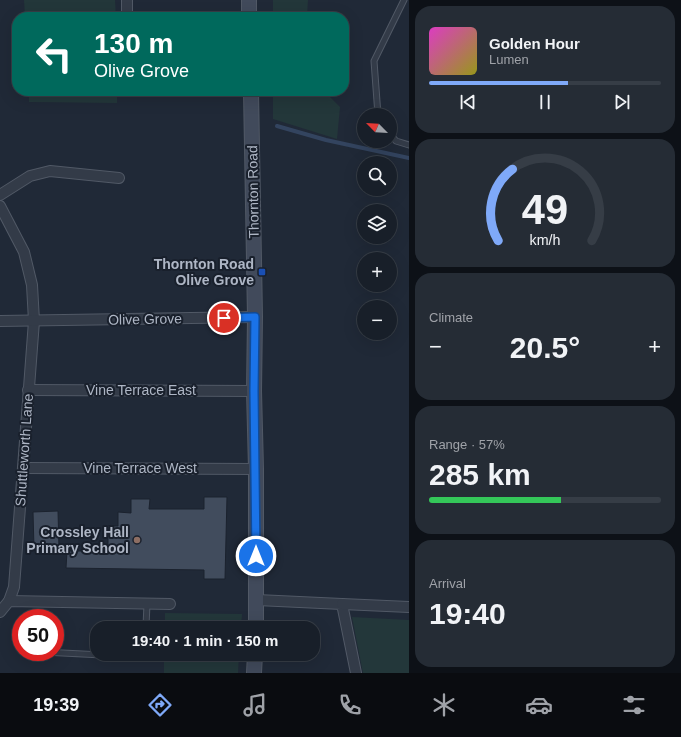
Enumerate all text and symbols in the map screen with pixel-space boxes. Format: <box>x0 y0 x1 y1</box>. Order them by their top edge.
icon: left <box>28 28 80 80</box>
text: 130 m <box>94 28 173 59</box>
text: Golden Hour <box>489 35 580 52</box>
text: Lumen <box>489 52 529 67</box>
text: Olive Grove <box>94 61 189 81</box>
icon: previous <box>457 91 479 113</box>
icon: pause <box>534 91 556 113</box>
icon: next <box>611 91 633 113</box>
north arrow <box>357 108 397 148</box>
map controls <box>357 108 397 340</box>
street label: Thornton Road <box>244 145 262 239</box>
button: search <box>357 156 397 196</box>
text: 49 <box>522 186 568 233</box>
button: layers <box>357 204 397 244</box>
text: km/h <box>530 232 561 248</box>
button: + <box>357 252 397 292</box>
place label: Thornton Road Olive Grove <box>154 256 254 288</box>
marker: Thornton Road Olive Grove <box>257 267 267 277</box>
button: − <box>357 300 397 340</box>
pin <box>207 301 241 335</box>
icon: arrive <box>213 307 235 329</box>
street label: Olive Grove <box>108 310 182 328</box>
text: Climate <box>429 310 473 325</box>
text: 20.5° <box>510 331 580 364</box>
text: − <box>429 334 442 359</box>
text: + <box>648 334 661 359</box>
street label: Vine Terrace East <box>86 382 196 398</box>
street label: Shuttleworth Lane <box>12 393 36 507</box>
text: Range · 57% <box>429 437 505 452</box>
text: 285 km <box>429 458 531 491</box>
street label: Vine Terrace West <box>83 460 197 476</box>
place label: Crossley Hall Primary School <box>26 524 129 556</box>
marker: Crossley Hall Primary School <box>132 535 142 545</box>
position arrow <box>235 535 277 577</box>
text: Arrival <box>429 576 466 591</box>
text: 19:40 <box>429 597 506 630</box>
speed limit sign: 50 <box>12 609 64 661</box>
text: 19:40 · 1 min · 150 m <box>132 632 278 649</box>
icon: directions <box>146 691 174 719</box>
icon: music <box>241 691 269 719</box>
icon: phone <box>336 691 364 719</box>
icon: climate <box>430 691 458 719</box>
icon: car <box>525 691 553 719</box>
icon: filters <box>620 691 648 719</box>
text: 19:39 <box>33 695 79 715</box>

